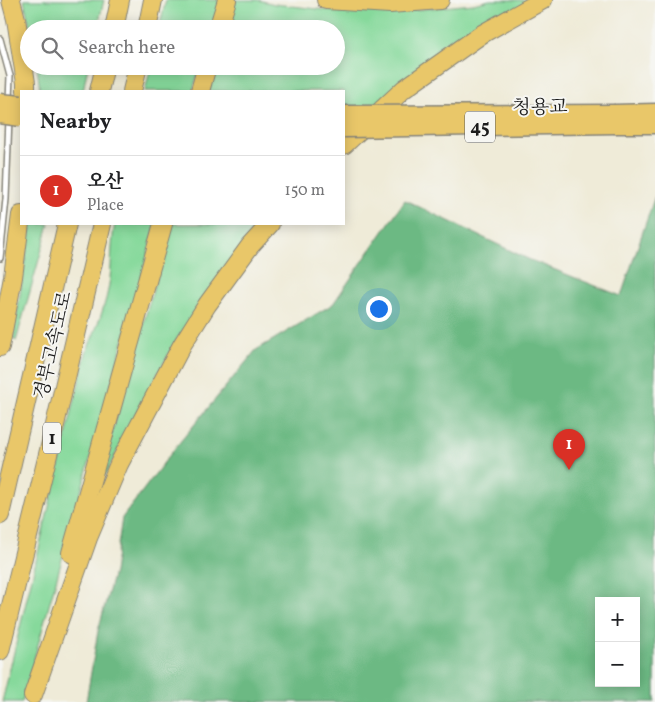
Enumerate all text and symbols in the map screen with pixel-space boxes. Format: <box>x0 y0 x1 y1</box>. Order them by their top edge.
search box <box>20 20 345 75</box>
icon: search <box>38 34 66 62</box>
text: Search here <box>78 35 175 61</box>
street label: 청용교 <box>512 95 568 121</box>
text: Nearby <box>40 108 111 137</box>
road number: 45 <box>465 111 495 142</box>
text: 오산 <box>87 169 124 195</box>
text: 1 <box>53 180 59 202</box>
text: 150 m <box>284 180 325 202</box>
text: Place <box>87 195 124 217</box>
street label: 경부고속도로 <box>29 289 79 402</box>
your location <box>366 296 392 322</box>
road number: 1 <box>43 422 61 453</box>
pin: 1 <box>553 429 585 470</box>
map controls <box>595 597 640 687</box>
button: + <box>595 597 640 642</box>
button: − <box>595 642 640 687</box>

